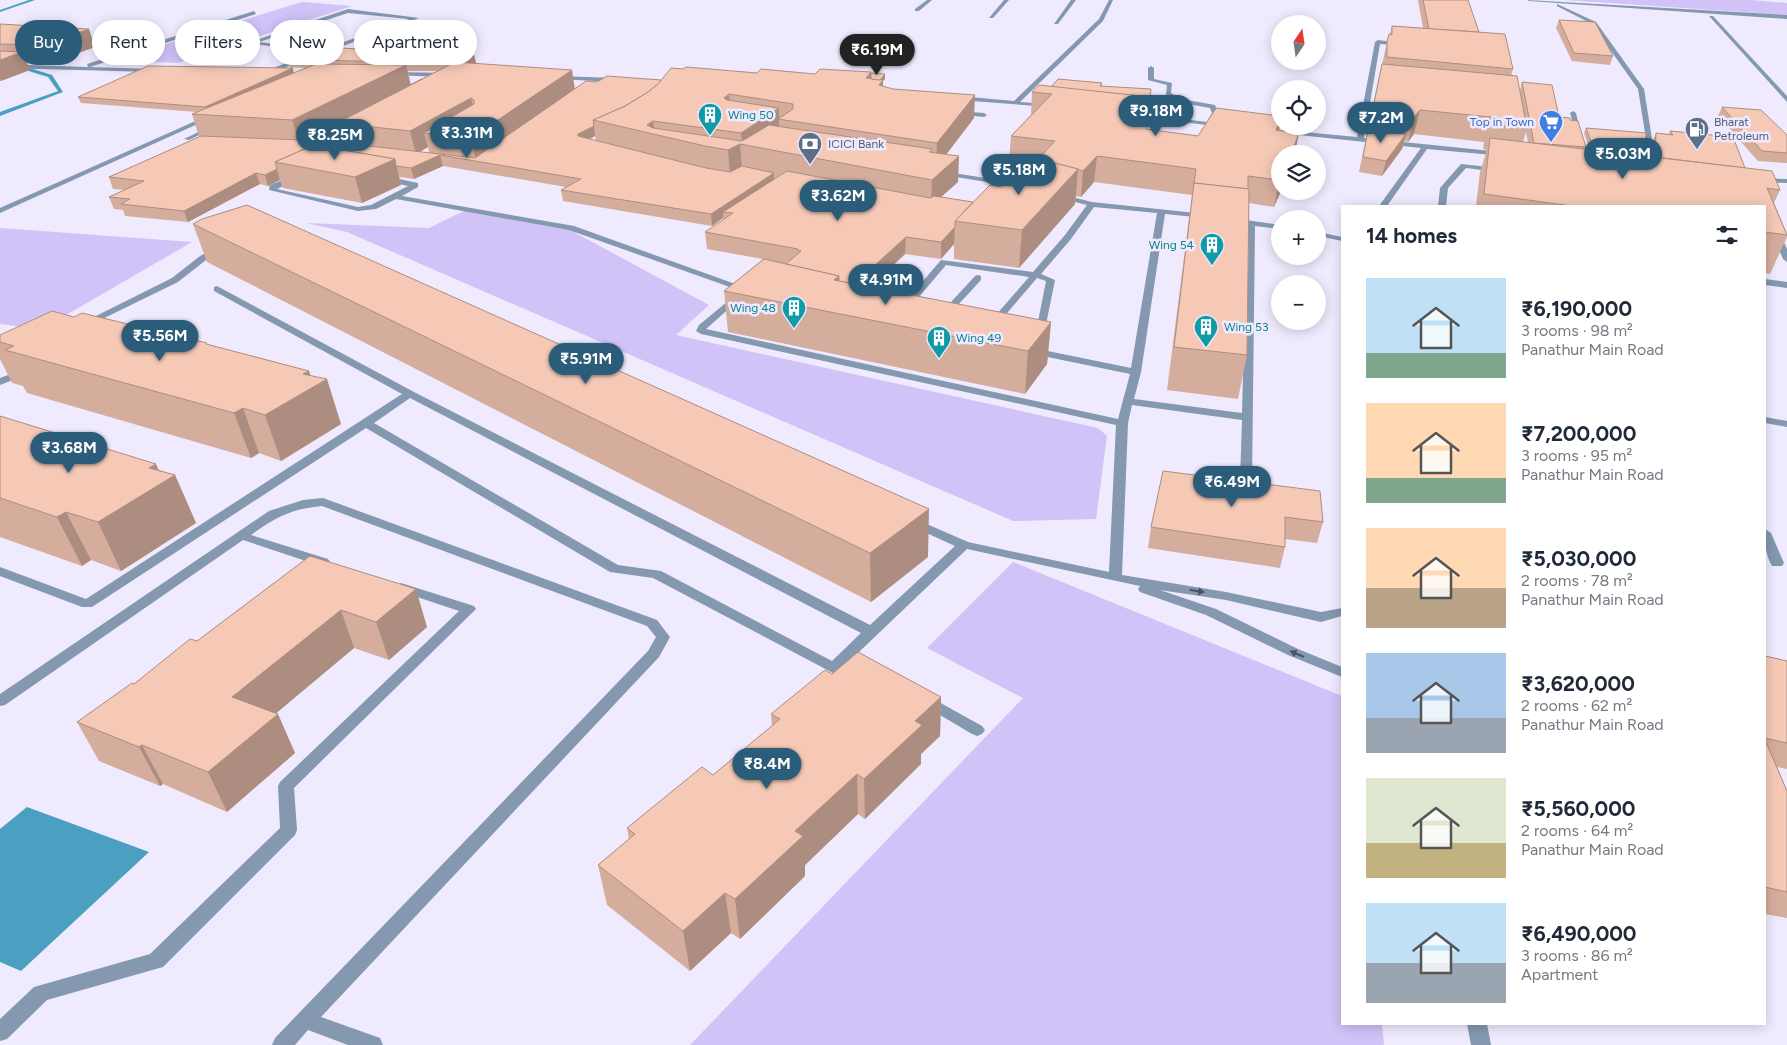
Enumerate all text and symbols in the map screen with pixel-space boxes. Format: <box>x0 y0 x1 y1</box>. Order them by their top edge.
north arrow <box>1271 15 1326 70</box>
map controls <box>1271 15 1326 330</box>
chip: Buy <box>15 20 82 65</box>
chip: Rent <box>92 20 165 65</box>
chip: Filters <box>175 20 260 65</box>
chip: New <box>270 20 344 65</box>
chip: Apartment <box>354 20 477 65</box>
pin: ₹6.19M <box>836 34 918 76</box>
text: ₹6.19M <box>851 40 903 59</box>
button: locate <box>1271 80 1326 135</box>
pin: ₹9.18M <box>1115 94 1197 137</box>
text: ₹9.18M <box>1129 101 1183 120</box>
building icon: Wing 50 <box>697 102 723 136</box>
pin: ₹7.2M <box>1346 102 1416 144</box>
place label: Wing 50 <box>728 108 774 122</box>
text: ₹7.2M <box>1358 108 1404 127</box>
supermarket icon: Top in Town <box>1538 109 1564 143</box>
place label: Top in Town <box>1470 115 1534 129</box>
place label: Bharat Petroleum <box>1714 115 1769 143</box>
pin: ₹3.31M <box>426 116 508 159</box>
fuel station icon: Bharat Petroleum <box>1684 116 1710 150</box>
pin: ₹8.25M <box>294 119 376 161</box>
text: ₹3.31M <box>441 123 493 142</box>
text: ₹8.25M <box>307 125 363 144</box>
bank icon: ICICI Bank <box>797 131 823 165</box>
place label: ICICI Bank <box>828 137 884 151</box>
pin: ₹5.03M <box>1582 138 1664 180</box>
text: ₹5.03M <box>1595 144 1651 163</box>
button: layers <box>1271 145 1326 200</box>
pin: ₹5.18M <box>978 154 1060 196</box>
text: ₹5.18M <box>992 160 1046 179</box>
pin: ₹3.62M <box>797 180 879 222</box>
text: ₹3.62M <box>811 186 865 205</box>
button: + <box>1271 210 1326 265</box>
icon: filters <box>1713 221 1741 249</box>
text: 14 homes <box>1366 223 1457 248</box>
building icon: Wing 54 <box>1199 232 1225 266</box>
place label: Wing 54 <box>1149 238 1195 252</box>
pin: ₹4.91M <box>845 264 927 306</box>
text: ₹4.91M <box>859 270 913 289</box>
button: − <box>1271 275 1326 330</box>
building icon: Wing 48 <box>781 295 807 329</box>
text: ₹6,190,000 <box>1521 296 1632 321</box>
icon: home <box>1406 298 1466 358</box>
place label: Wing 48 <box>730 301 776 315</box>
building icon: Wing 53 <box>1193 314 1219 348</box>
pin: ₹5.56M <box>119 320 201 362</box>
place label: Wing 53 <box>1224 320 1268 334</box>
text: 3 rooms · 98 m² <box>1521 321 1633 340</box>
building icon: Wing 49 <box>926 325 952 359</box>
text: ₹5.56M <box>132 326 188 345</box>
place label: Wing 49 <box>956 331 1001 345</box>
text: Panathur Main Road <box>1521 340 1664 359</box>
pin: ₹5.91M <box>545 342 627 385</box>
text: ₹5.91M <box>560 349 612 368</box>
text: ₹7,200,000 <box>1521 421 1636 446</box>
icon: home <box>1406 423 1466 483</box>
pin: ₹3.68M <box>28 432 110 474</box>
text: ₹3.68M <box>41 438 97 457</box>
text: 3 rooms · 95 m² <box>1521 446 1632 465</box>
text: Panathur Main Road <box>1521 465 1664 484</box>
pin: ₹6.49M <box>1191 466 1273 508</box>
text: ₹6.49M <box>1204 472 1260 491</box>
text: ₹5,030,000 <box>1521 546 1636 571</box>
icon: home <box>1406 548 1466 608</box>
text: 2 rooms · 78 m² <box>1521 571 1633 590</box>
one-way arrow <box>1190 588 1206 596</box>
text: Panathur Main Road <box>1521 590 1664 609</box>
one-way arrow <box>1290 649 1304 657</box>
text: ₹3,620,000 <box>1521 671 1635 696</box>
icon: home <box>1406 673 1466 733</box>
text: 2 rooms · 62 m² <box>1521 696 1632 715</box>
text: Panathur Main Road <box>1521 715 1664 734</box>
pin: ₹8.4M <box>732 748 802 790</box>
text: ₹8.4M <box>743 754 791 773</box>
text: ₹5,560,000 <box>1521 796 1635 821</box>
icon: home <box>1406 798 1466 858</box>
text: 2 rooms · 64 m² <box>1521 821 1633 840</box>
text: Panathur Main Road <box>1521 840 1664 859</box>
text: ₹6,490,000 <box>1521 921 1636 946</box>
icon: home <box>1406 923 1466 983</box>
text: 3 rooms · 86 m² <box>1521 946 1633 965</box>
text: Apartment <box>1521 965 1598 984</box>

